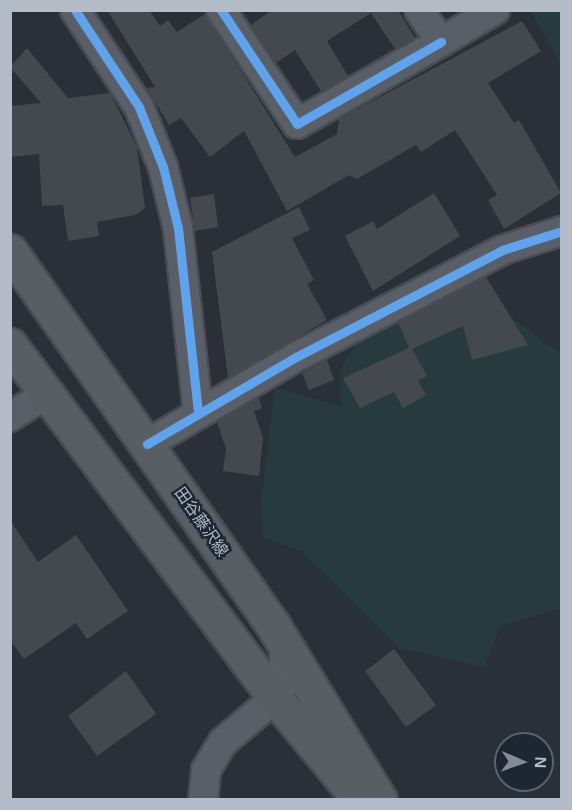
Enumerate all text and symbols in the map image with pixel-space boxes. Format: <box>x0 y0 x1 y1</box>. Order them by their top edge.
street label: 田谷藤沢線 <box>170 484 232 560</box>
north arrow <box>494 732 554 792</box>
text: N <box>532 757 549 769</box>

